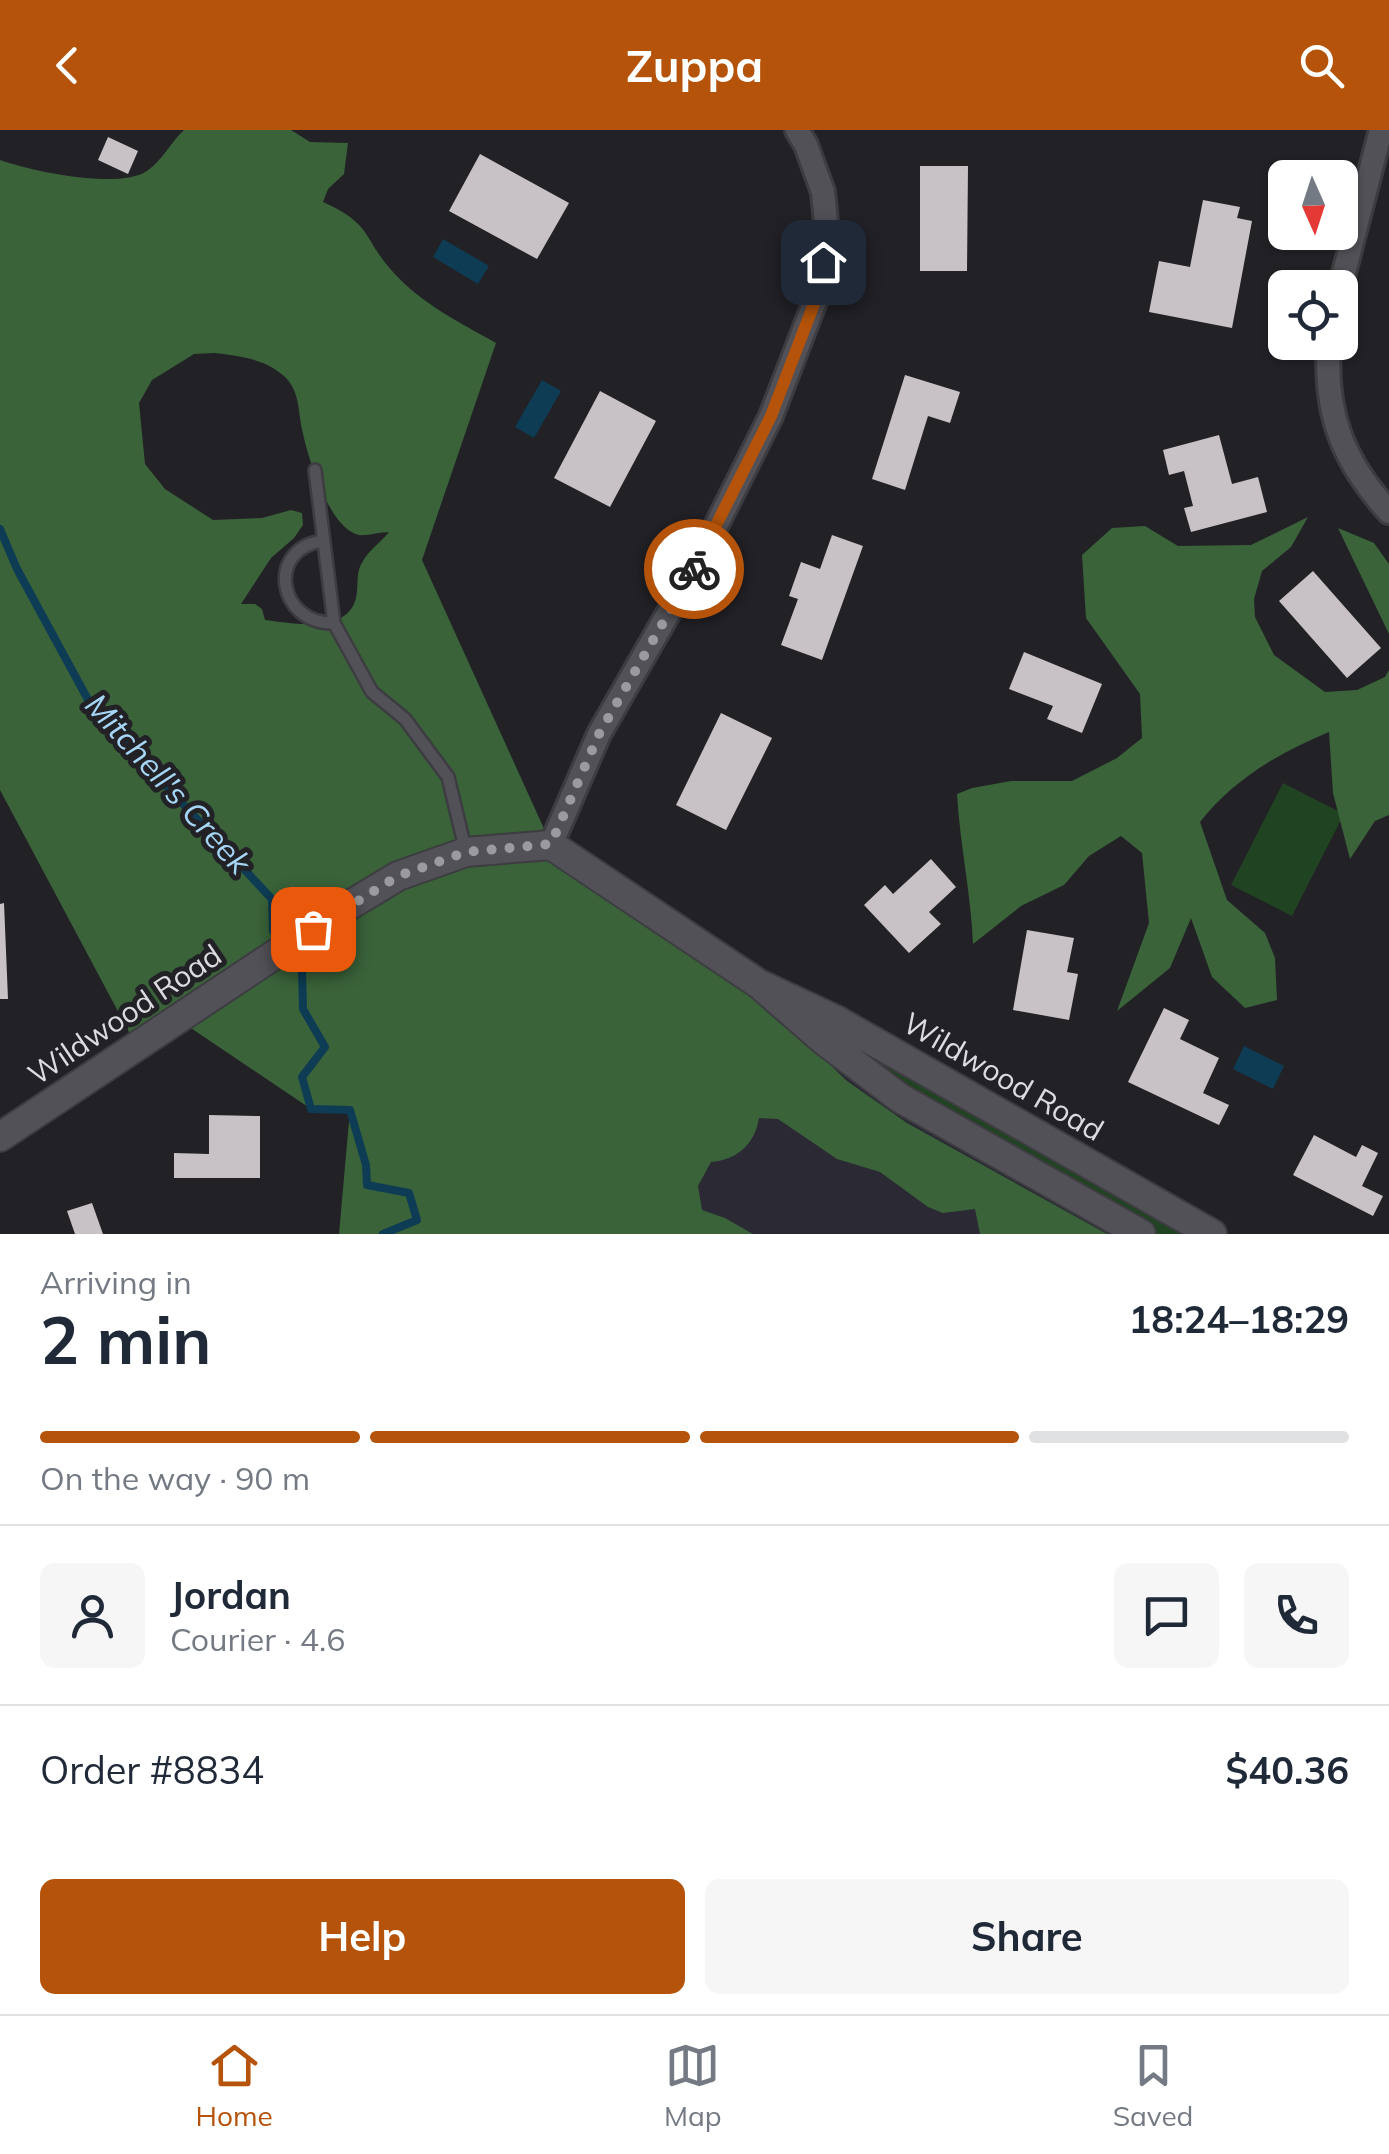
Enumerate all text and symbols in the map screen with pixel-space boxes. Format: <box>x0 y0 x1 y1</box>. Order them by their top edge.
text: Zuppa <box>626 37 763 93</box>
icon: back <box>40 38 95 93</box>
icon: search <box>1294 38 1349 93</box>
north arrow <box>1268 160 1358 250</box>
map controls <box>1268 160 1358 360</box>
pin <box>781 220 866 305</box>
icon: home <box>796 235 851 290</box>
button: locate <box>1268 270 1358 360</box>
courier <box>644 519 744 619</box>
icon: bike <box>667 542 722 597</box>
water label: Mitchell's Creek <box>77 685 261 883</box>
pin <box>271 887 356 972</box>
icon: bag <box>286 902 341 957</box>
street label: Wildwood Road <box>20 935 228 1093</box>
street label: Wildwood Road <box>897 1003 1110 1149</box>
text: Arriving in <box>40 1262 192 1302</box>
text: 18:24–18:29 <box>1129 1295 1349 1343</box>
text: 2 min <box>40 1299 211 1380</box>
text: On the way · 90 m <box>40 1458 310 1498</box>
button: person <box>40 1563 145 1668</box>
button: chat <box>1114 1563 1219 1668</box>
button: phone <box>1244 1563 1349 1668</box>
text: Jordan <box>170 1571 291 1619</box>
text: Courier · 4.6 <box>170 1619 346 1659</box>
text: Order #8834 <box>40 1746 264 1794</box>
text: $40.36 <box>1226 1746 1349 1794</box>
button: Help <box>40 1879 685 1994</box>
button: Share <box>705 1879 1349 1994</box>
tab: Home <box>196 2038 273 2133</box>
tab: Map <box>664 2038 722 2133</box>
tab: Saved <box>1113 2038 1193 2133</box>

